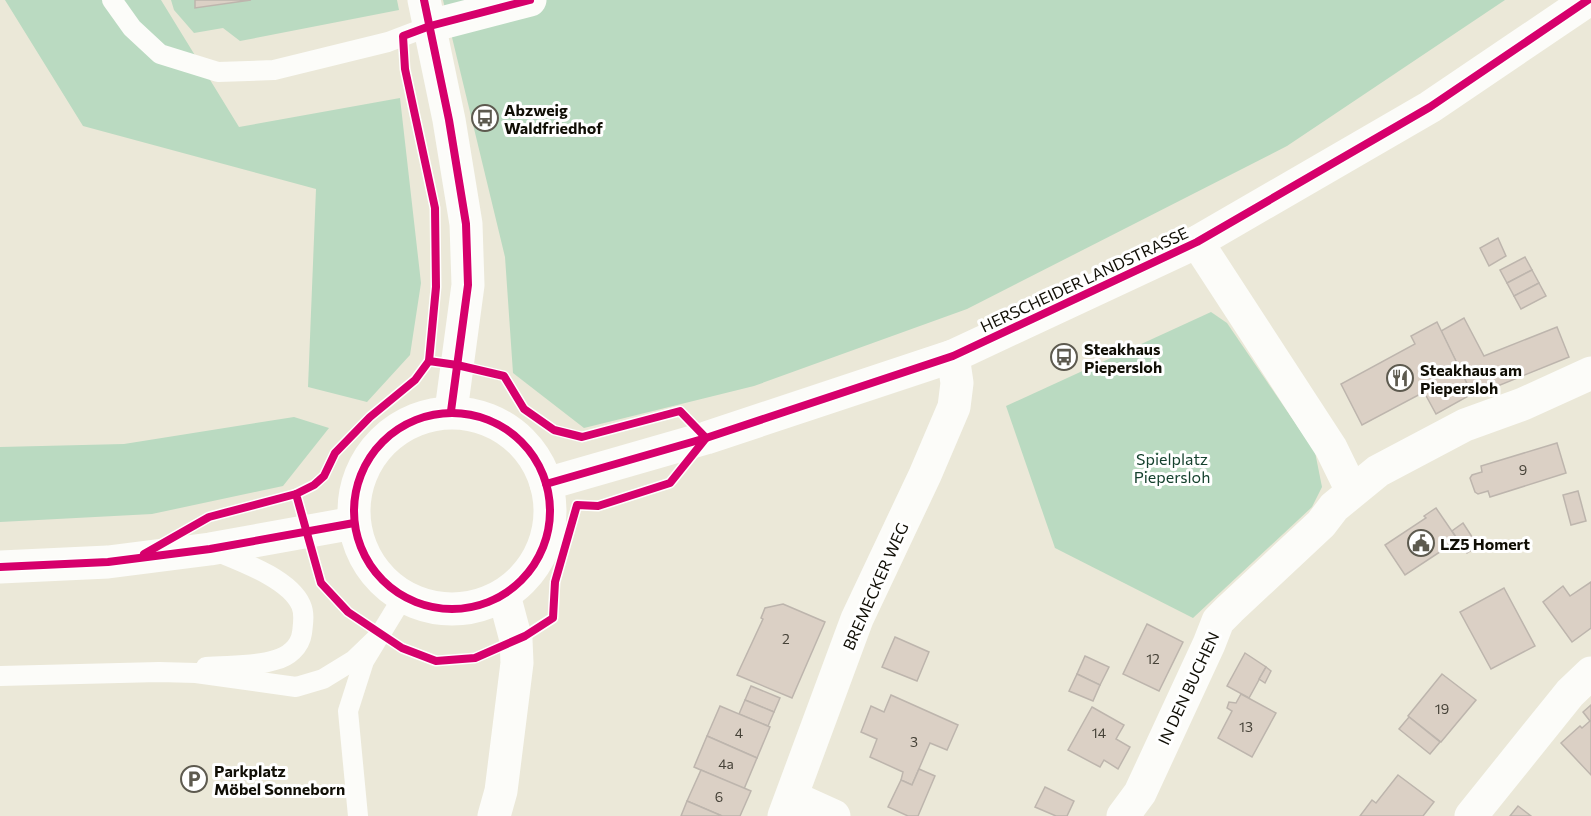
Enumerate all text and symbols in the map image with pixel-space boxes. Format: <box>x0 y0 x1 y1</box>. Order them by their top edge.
place label: Abzweig Waldfriedhof <box>504 100 603 137</box>
bus stop icon: Abzweig Waldfriedhof <box>470 103 500 133</box>
street label: HERSCHEIDER LANDSTRASSE <box>977 222 1191 336</box>
place label: Steakhaus Piepersloh <box>1084 339 1162 376</box>
bus stop icon: Steakhaus Piepersloh <box>1049 342 1079 372</box>
place label: Steakhaus am Piepersloh <box>1420 360 1522 397</box>
restaurant icon: Steakhaus am Piepersloh <box>1385 363 1415 393</box>
park label: Spielplatz Piepersloh <box>1134 449 1210 486</box>
house number: 9 <box>1519 461 1527 478</box>
street label: BREMECKER WEG <box>838 519 912 653</box>
public building icon: LZ5 Homert <box>1406 528 1436 558</box>
place label: LZ5 Homert <box>1440 534 1530 553</box>
street label: IN DEN BUCHEN <box>1153 628 1223 748</box>
house number: 2 <box>782 630 790 647</box>
house number: 12 <box>1146 650 1160 667</box>
house number: 19 <box>1435 700 1449 717</box>
house number: 13 <box>1239 718 1253 735</box>
house number: 4 <box>735 724 744 741</box>
house number: 14 <box>1092 724 1107 741</box>
house number: 3 <box>910 733 918 750</box>
house number: 4a <box>718 755 734 772</box>
place label: Parkplatz Möbel Sonneborn <box>214 761 345 798</box>
parking icon: Parkplatz Möbel Sonneborn <box>179 764 209 794</box>
house number: 6 <box>715 788 723 805</box>

